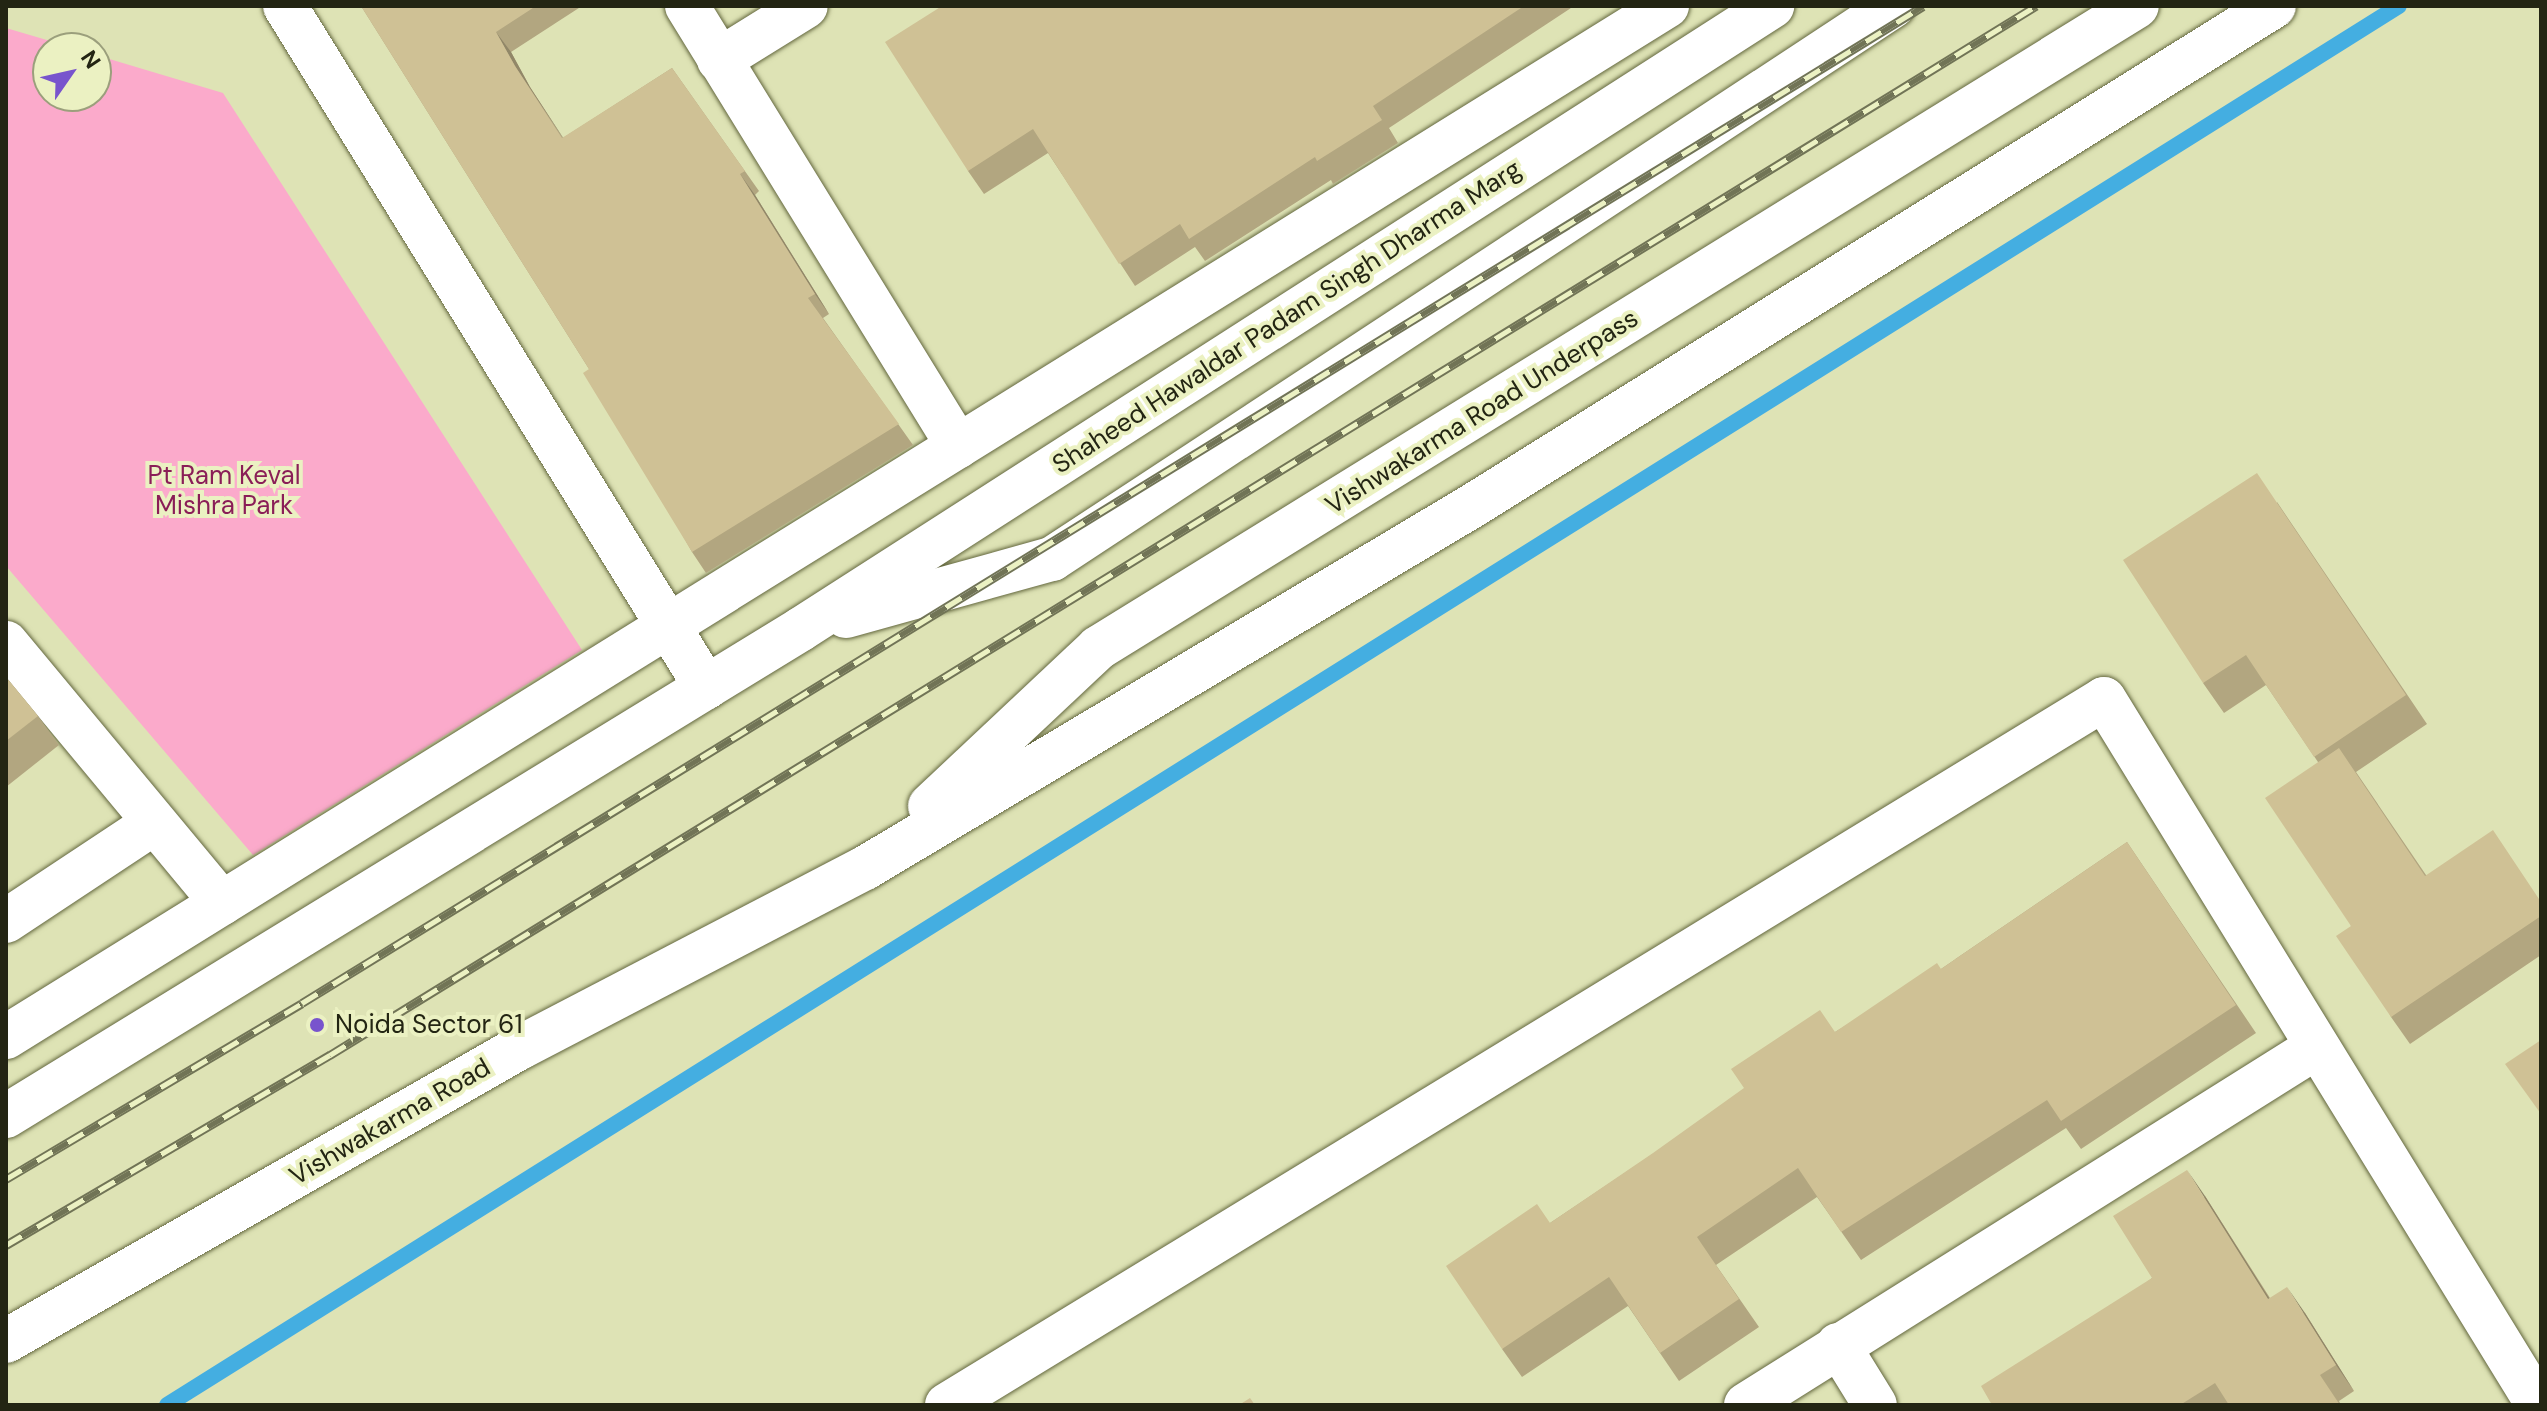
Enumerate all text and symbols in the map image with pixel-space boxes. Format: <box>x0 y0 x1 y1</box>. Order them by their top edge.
north arrow <box>32 32 112 112</box>
text: N <box>74 45 107 74</box>
street label: Shaheed Hawaldar Padam Singh Dharma Marg <box>1047 154 1527 480</box>
street label: Vishwakarma Road Underpass <box>1320 303 1644 521</box>
park label: Pt Ram Keval Mishra Park <box>147 460 301 522</box>
place label: Noida Sector 61 <box>335 1009 523 1041</box>
marker: Noida Sector 61 <box>306 1014 328 1036</box>
street label: Vishwakarma Road <box>284 1052 496 1192</box>

